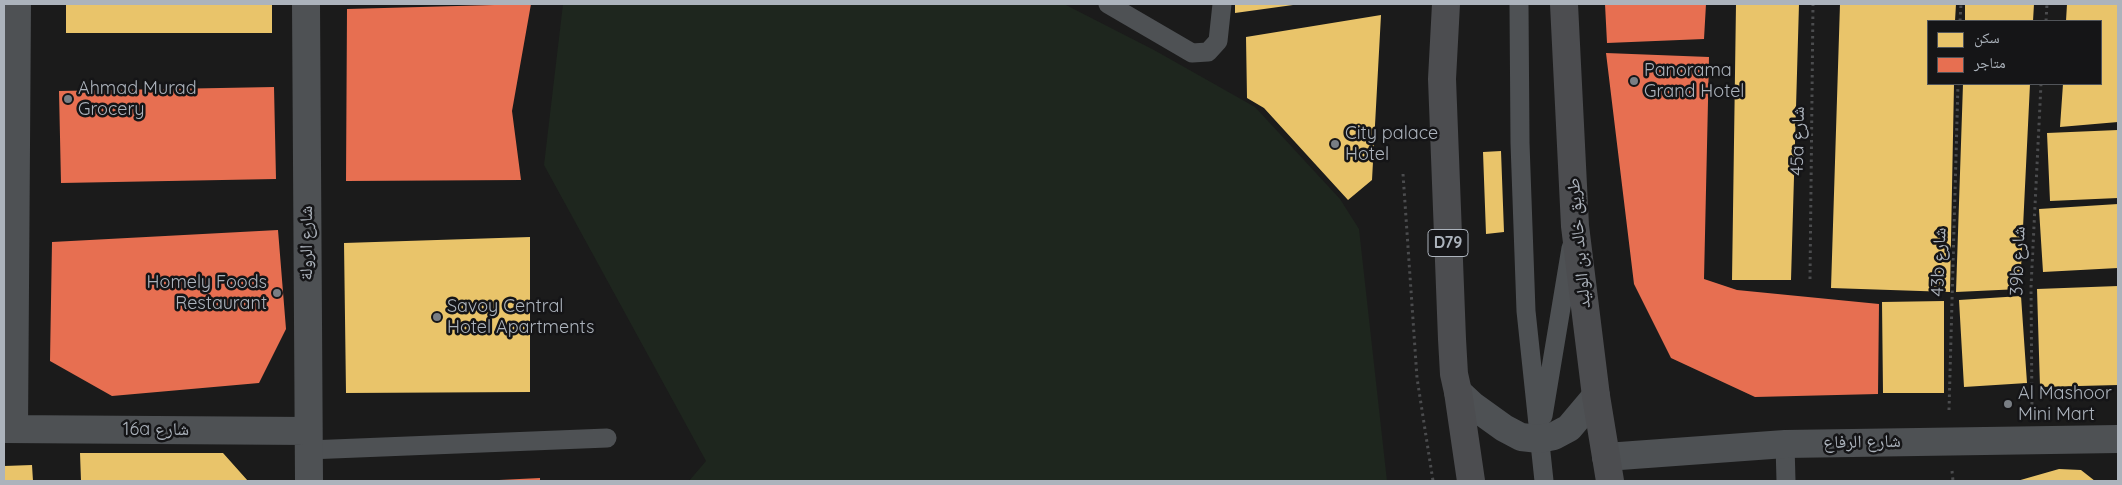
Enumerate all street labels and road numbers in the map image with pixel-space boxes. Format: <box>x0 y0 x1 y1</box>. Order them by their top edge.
street label: 45a شارع <box>1787 106 1809 176</box>
street label: طريق خالد بن الوليد <box>1563 177 1595 309</box>
street label: شارع الرولة <box>296 206 318 280</box>
street label: 39b شارع <box>2006 226 2030 296</box>
street label: 43b شارع <box>1927 227 1951 297</box>
road number: D79 <box>1428 230 1468 256</box>
street label: 16a شارع <box>123 419 189 441</box>
street label: شارع الرفاع <box>1823 431 1901 453</box>

